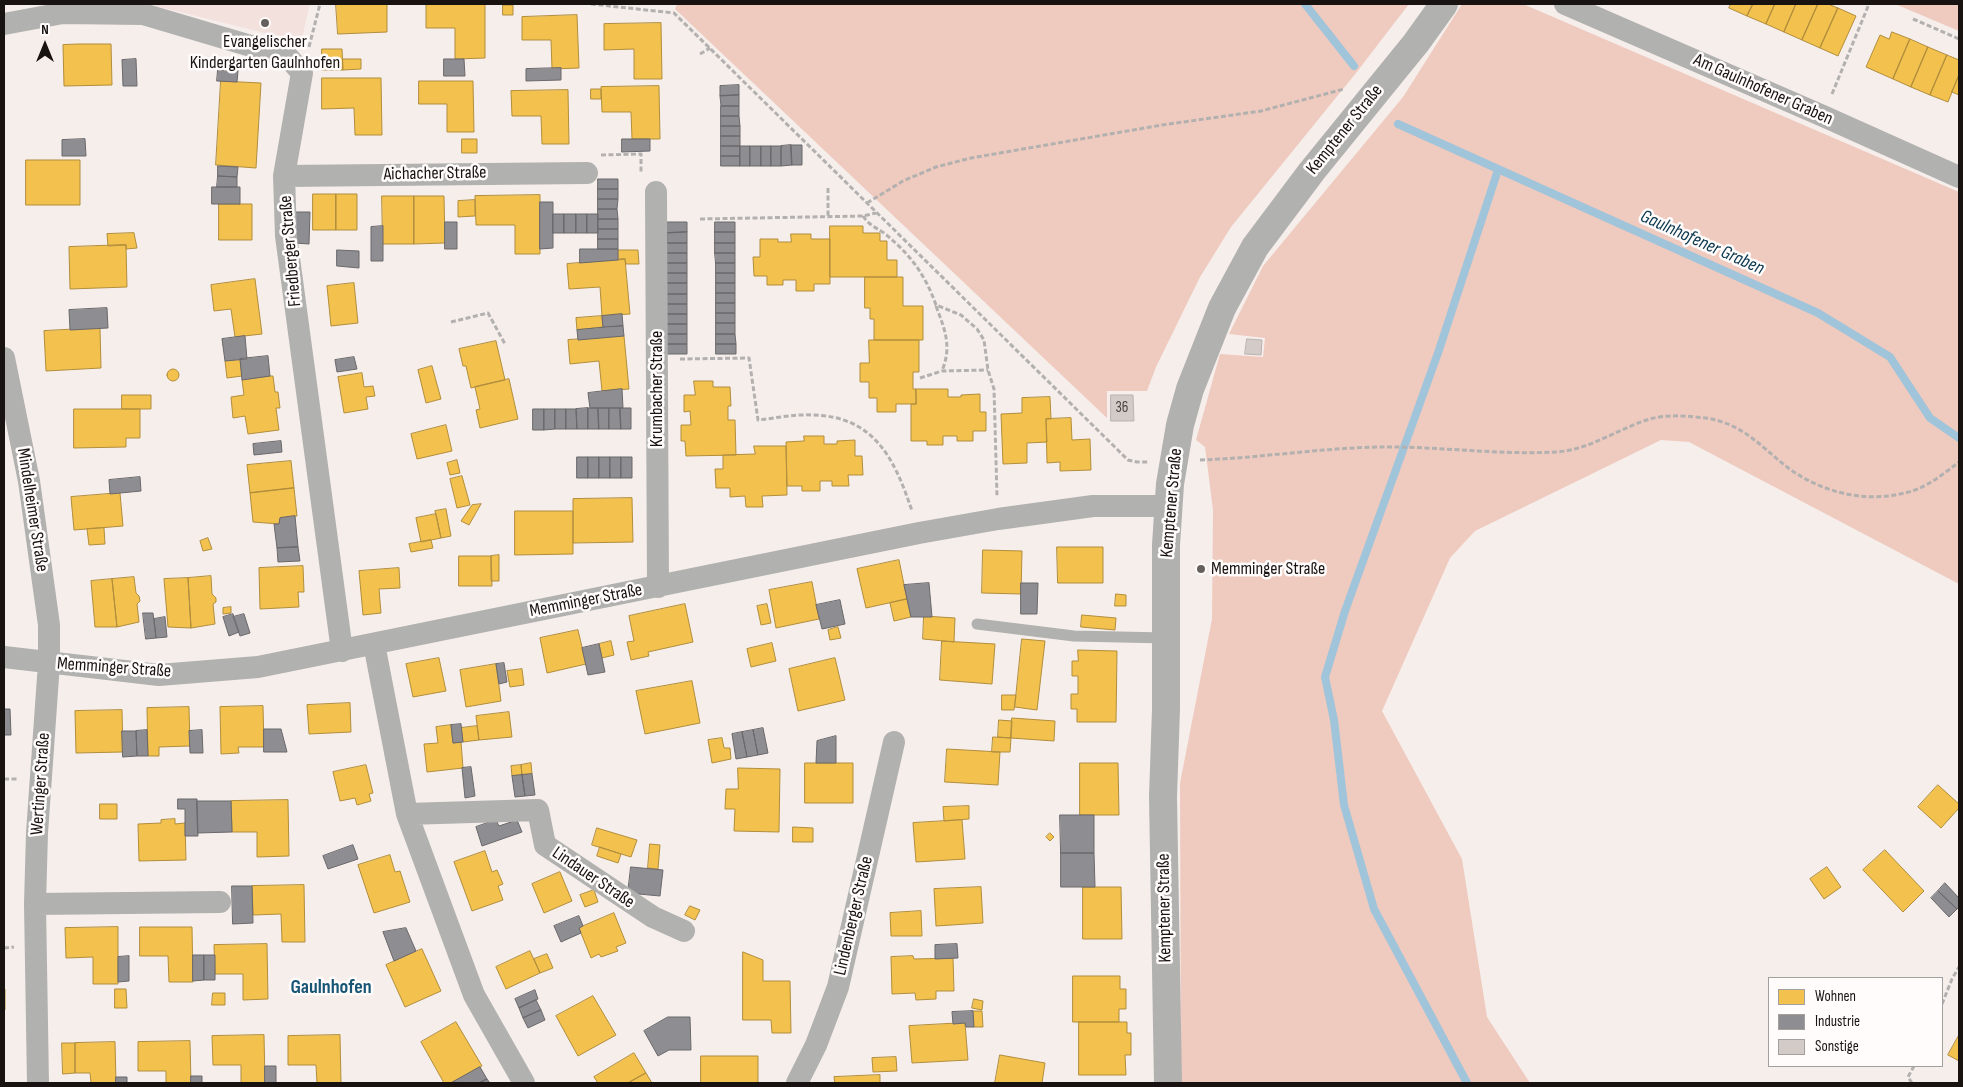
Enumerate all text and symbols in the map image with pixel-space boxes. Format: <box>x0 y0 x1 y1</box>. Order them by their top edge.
marker: Evangelischer Kindergarten Gaulnhofen <box>259 17 271 29</box>
north arrow <box>20 20 70 70</box>
text: N <box>41 21 49 38</box>
place label: Evangelischer Kindergarten Gaulnhofen <box>190 31 340 74</box>
street label: Am Gaulnhofener Graben <box>1690 50 1836 130</box>
street label: Kemptener Straße <box>1302 81 1388 179</box>
street label: Aichacher Straße <box>383 162 487 186</box>
street label: Friedberger Straße <box>275 194 307 308</box>
water label: Gaulnhofener Graben <box>1637 205 1767 281</box>
street label: Krumbacher Straße <box>646 331 668 447</box>
house number: 36 <box>1116 399 1128 417</box>
street label: Mindelheimer Straße <box>12 447 52 573</box>
street label: Kemptener Straße <box>1156 448 1188 558</box>
place label: Memminger Straße <box>1211 558 1325 580</box>
marker: Memminger Straße <box>1195 563 1207 575</box>
street label: Memminger Straße <box>528 579 644 623</box>
street label: Memminger Straße <box>56 653 172 683</box>
street label: Wertinger Straße <box>27 732 55 836</box>
street label: Lindauer Straße <box>548 843 638 913</box>
street label: Kemptener Straße <box>1153 853 1177 963</box>
street label: Lindenberger Straße <box>830 854 878 978</box>
district label: Gaulnhofen <box>290 976 372 1000</box>
legend <box>1768 977 1943 1067</box>
text: Wohnen <box>1815 987 1856 1006</box>
text: Industrie <box>1815 1012 1860 1031</box>
text: Sonstige <box>1815 1037 1859 1056</box>

